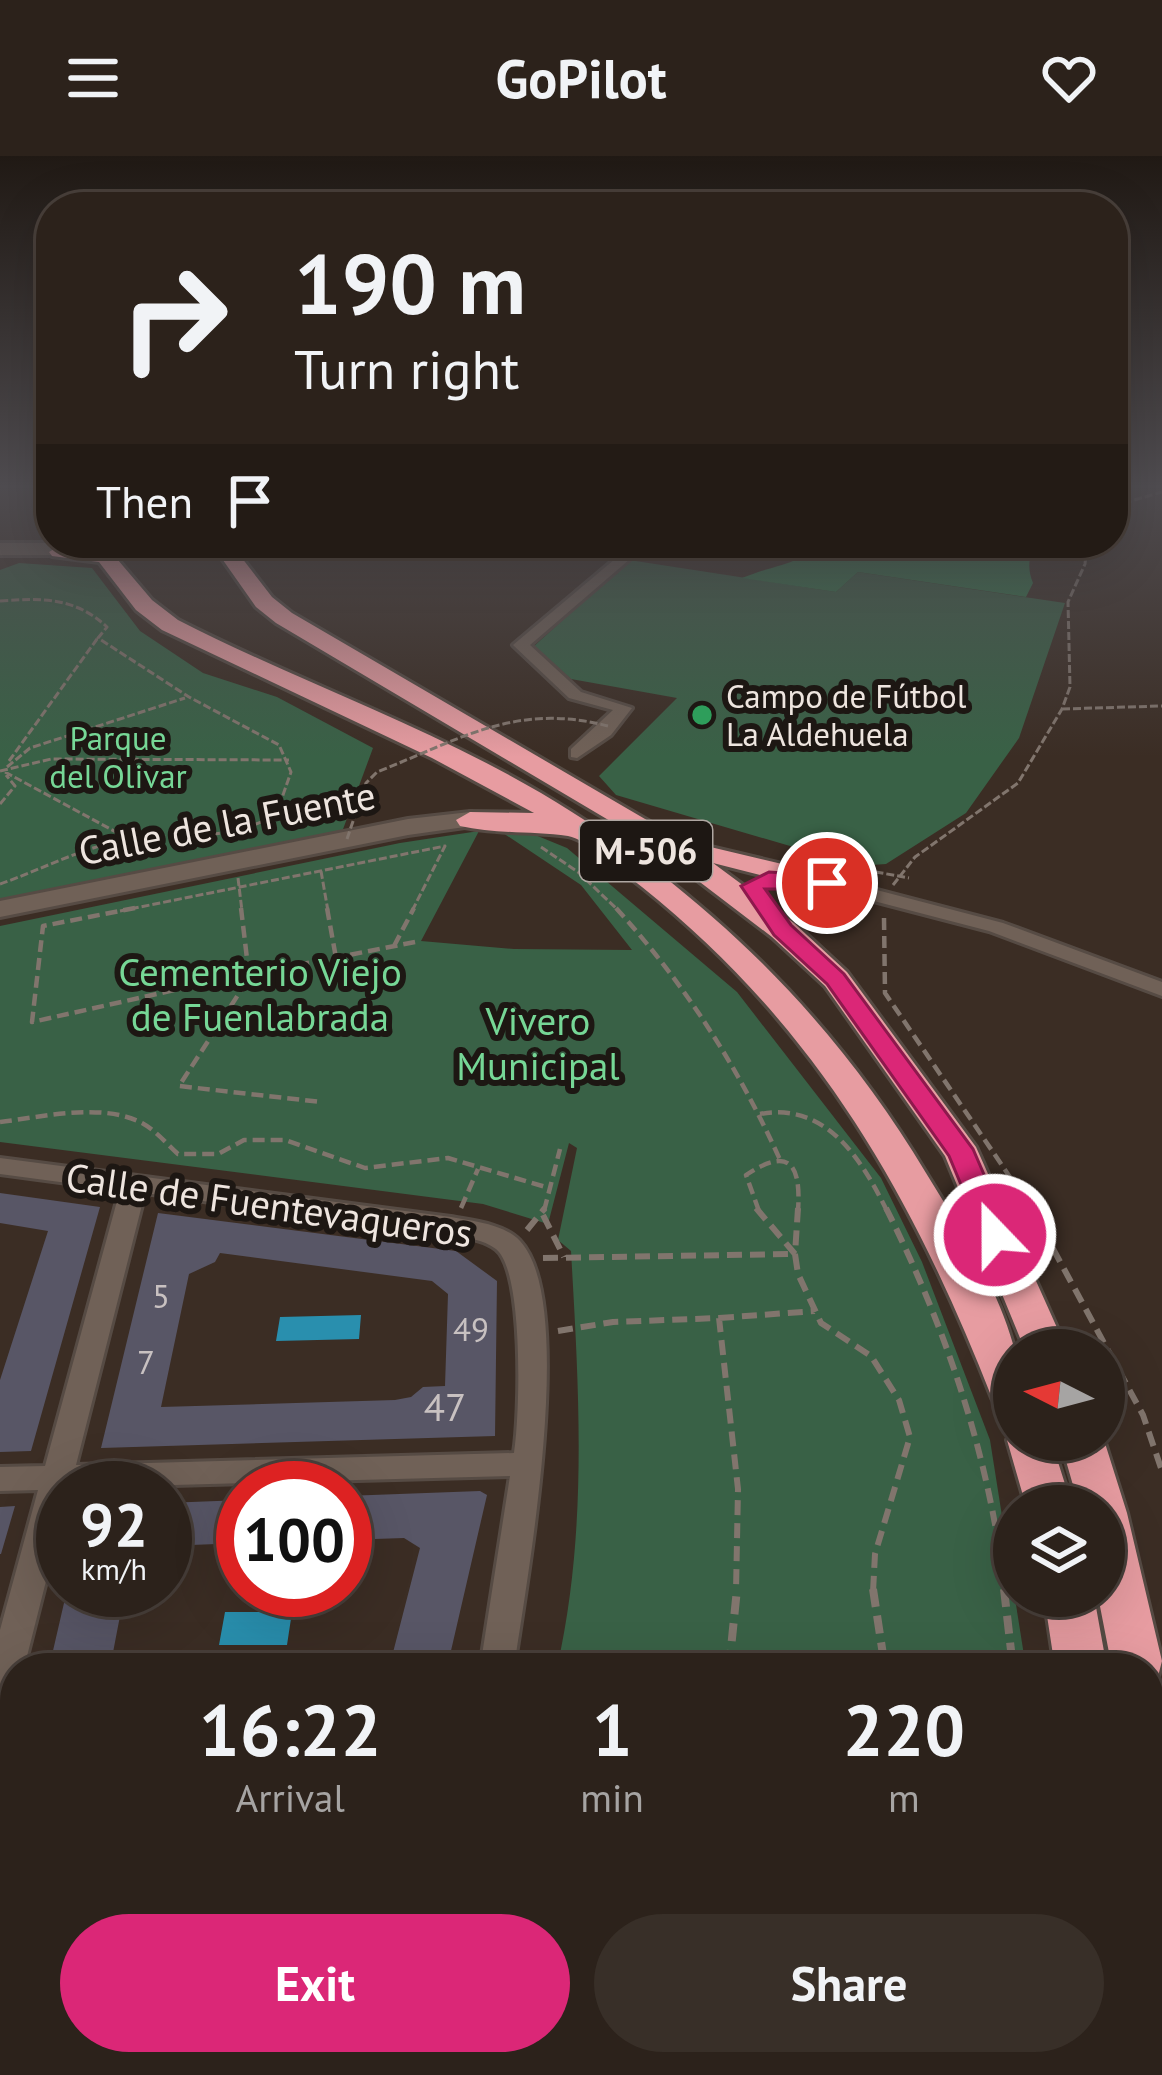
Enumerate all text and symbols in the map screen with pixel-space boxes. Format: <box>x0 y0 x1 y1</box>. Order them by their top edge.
text: GoPilot <box>495 43 667 113</box>
icon: menu <box>60 45 126 111</box>
icon: heart <box>1036 45 1102 111</box>
text: 190 m <box>294 228 526 337</box>
icon: right <box>96 240 252 396</box>
text: Turn right <box>294 334 519 404</box>
icon: arrive <box>217 468 283 534</box>
text: Then <box>96 472 193 530</box>
place label: Campo de Fútbol La Aldehuela <box>726 674 967 755</box>
marker: Campo de Fútbol La Aldehuela <box>689 702 715 728</box>
park label: Parque del Olivar <box>49 716 187 797</box>
street label: Calle de la Fuente <box>74 769 380 876</box>
road number: M-506 <box>580 821 712 881</box>
pin <box>776 832 878 934</box>
icon: arrive <box>794 850 860 916</box>
park label: Cementerio Viejo de Fuenlabrada <box>118 946 402 1042</box>
park label: Vivero Municipal <box>456 995 620 1091</box>
street label: Calle de Fuentevaqueros <box>63 1151 475 1258</box>
position arrow <box>932 1172 1058 1298</box>
house number: 5 <box>152 1274 170 1317</box>
house number: 49 <box>453 1307 489 1350</box>
north arrow <box>993 1329 1125 1461</box>
map controls <box>993 1329 1125 1617</box>
house number: 7 <box>137 1340 155 1383</box>
house number: 47 <box>424 1381 466 1432</box>
speed limit sign: 100 <box>216 1461 372 1617</box>
text: 92 <box>80 1485 148 1563</box>
button: layers <box>993 1485 1125 1617</box>
text: km/h <box>81 1549 147 1588</box>
text: 16:22 <box>199 1683 382 1776</box>
text: 1 <box>592 1683 633 1776</box>
text: 220 <box>843 1683 965 1776</box>
text: Arrival <box>236 1772 345 1823</box>
text: min <box>580 1772 644 1823</box>
text: m <box>888 1772 920 1823</box>
button: Exit <box>60 1914 570 2052</box>
button: Share <box>594 1914 1104 2052</box>

